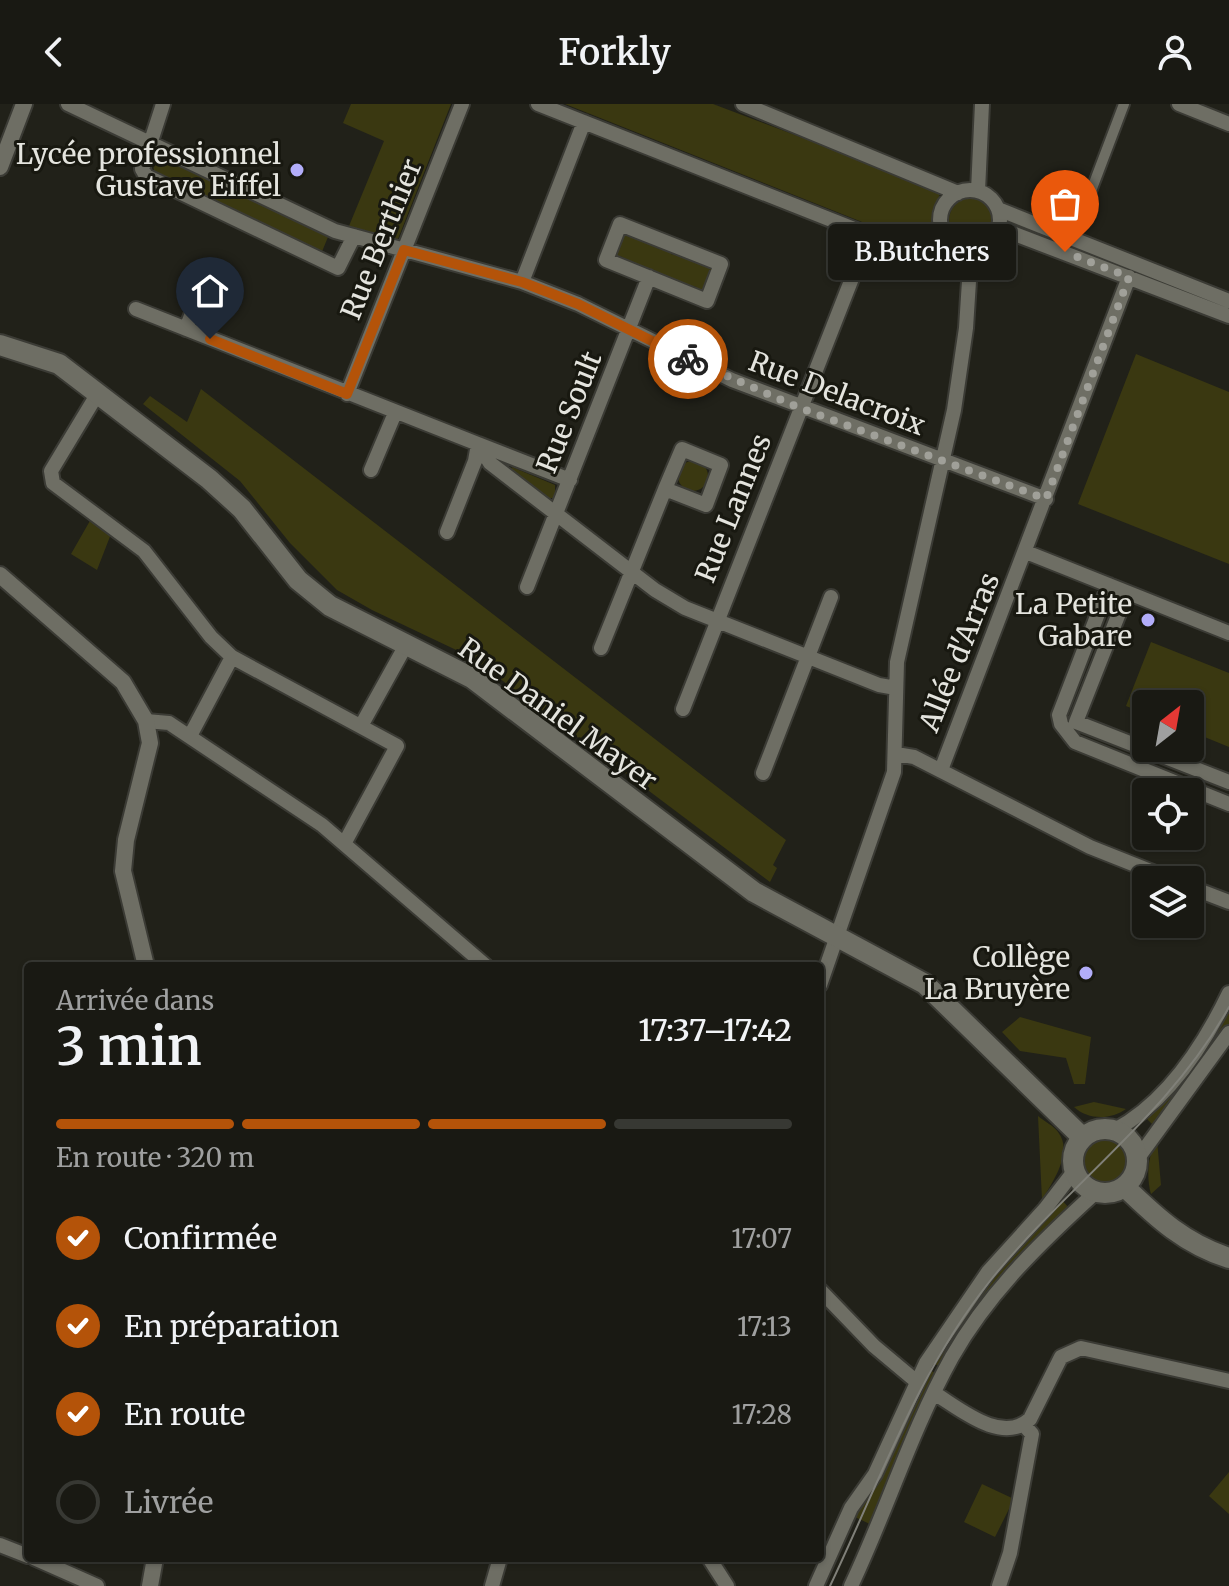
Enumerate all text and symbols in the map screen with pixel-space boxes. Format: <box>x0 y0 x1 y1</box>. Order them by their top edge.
icon: back <box>32 30 76 74</box>
text: Forkly <box>558 30 671 75</box>
icon: person <box>1153 30 1197 74</box>
place label: Lycée professionnel Gustave Eiffel <box>16 136 281 204</box>
street label: Rue Berthier <box>332 153 430 325</box>
marker: Lycée professionnel Gustave Eiffel <box>288 161 306 179</box>
pin <box>1031 170 1099 252</box>
icon: bag <box>1043 182 1087 226</box>
callout: B.Butchers <box>829 224 1017 280</box>
text: B.Butchers <box>854 235 990 268</box>
pin <box>176 257 244 339</box>
icon: home <box>188 269 232 313</box>
courier <box>648 319 728 399</box>
icon: bike <box>666 337 710 381</box>
street label: Rue Delacroix <box>744 343 930 443</box>
street label: Rue Soult <box>528 346 610 478</box>
street label: Rue Lannes <box>687 429 779 587</box>
street label: Allée d'Arras <box>910 567 1007 738</box>
place label: La Petite Gabare <box>1015 586 1132 654</box>
marker: La Petite Gabare <box>1139 611 1157 629</box>
street label: Rue Daniel Mayer <box>452 630 664 798</box>
north arrow <box>1132 690 1204 762</box>
map controls <box>1132 690 1204 938</box>
button: locate <box>1132 778 1204 850</box>
button: layers <box>1132 866 1204 938</box>
place label: Collège La Bruyère <box>925 939 1070 1007</box>
marker: Collège La Bruyère <box>1077 964 1095 982</box>
text: Arrivée dans <box>56 984 214 1017</box>
text: 17:37–17:42 <box>638 1011 792 1049</box>
text: 3 min <box>56 1014 202 1079</box>
text: En route · 320 m <box>56 1141 254 1174</box>
icon: check <box>56 1216 100 1260</box>
text: Confirmée <box>124 1219 277 1257</box>
text: 17:07 <box>731 1222 792 1255</box>
icon: check <box>56 1304 100 1348</box>
text: En préparation <box>124 1307 339 1345</box>
text: 17:13 <box>737 1310 792 1343</box>
icon: check <box>56 1392 100 1436</box>
text: En route <box>124 1395 245 1433</box>
text: 17:28 <box>732 1398 792 1431</box>
text: Livrée <box>124 1483 213 1521</box>

